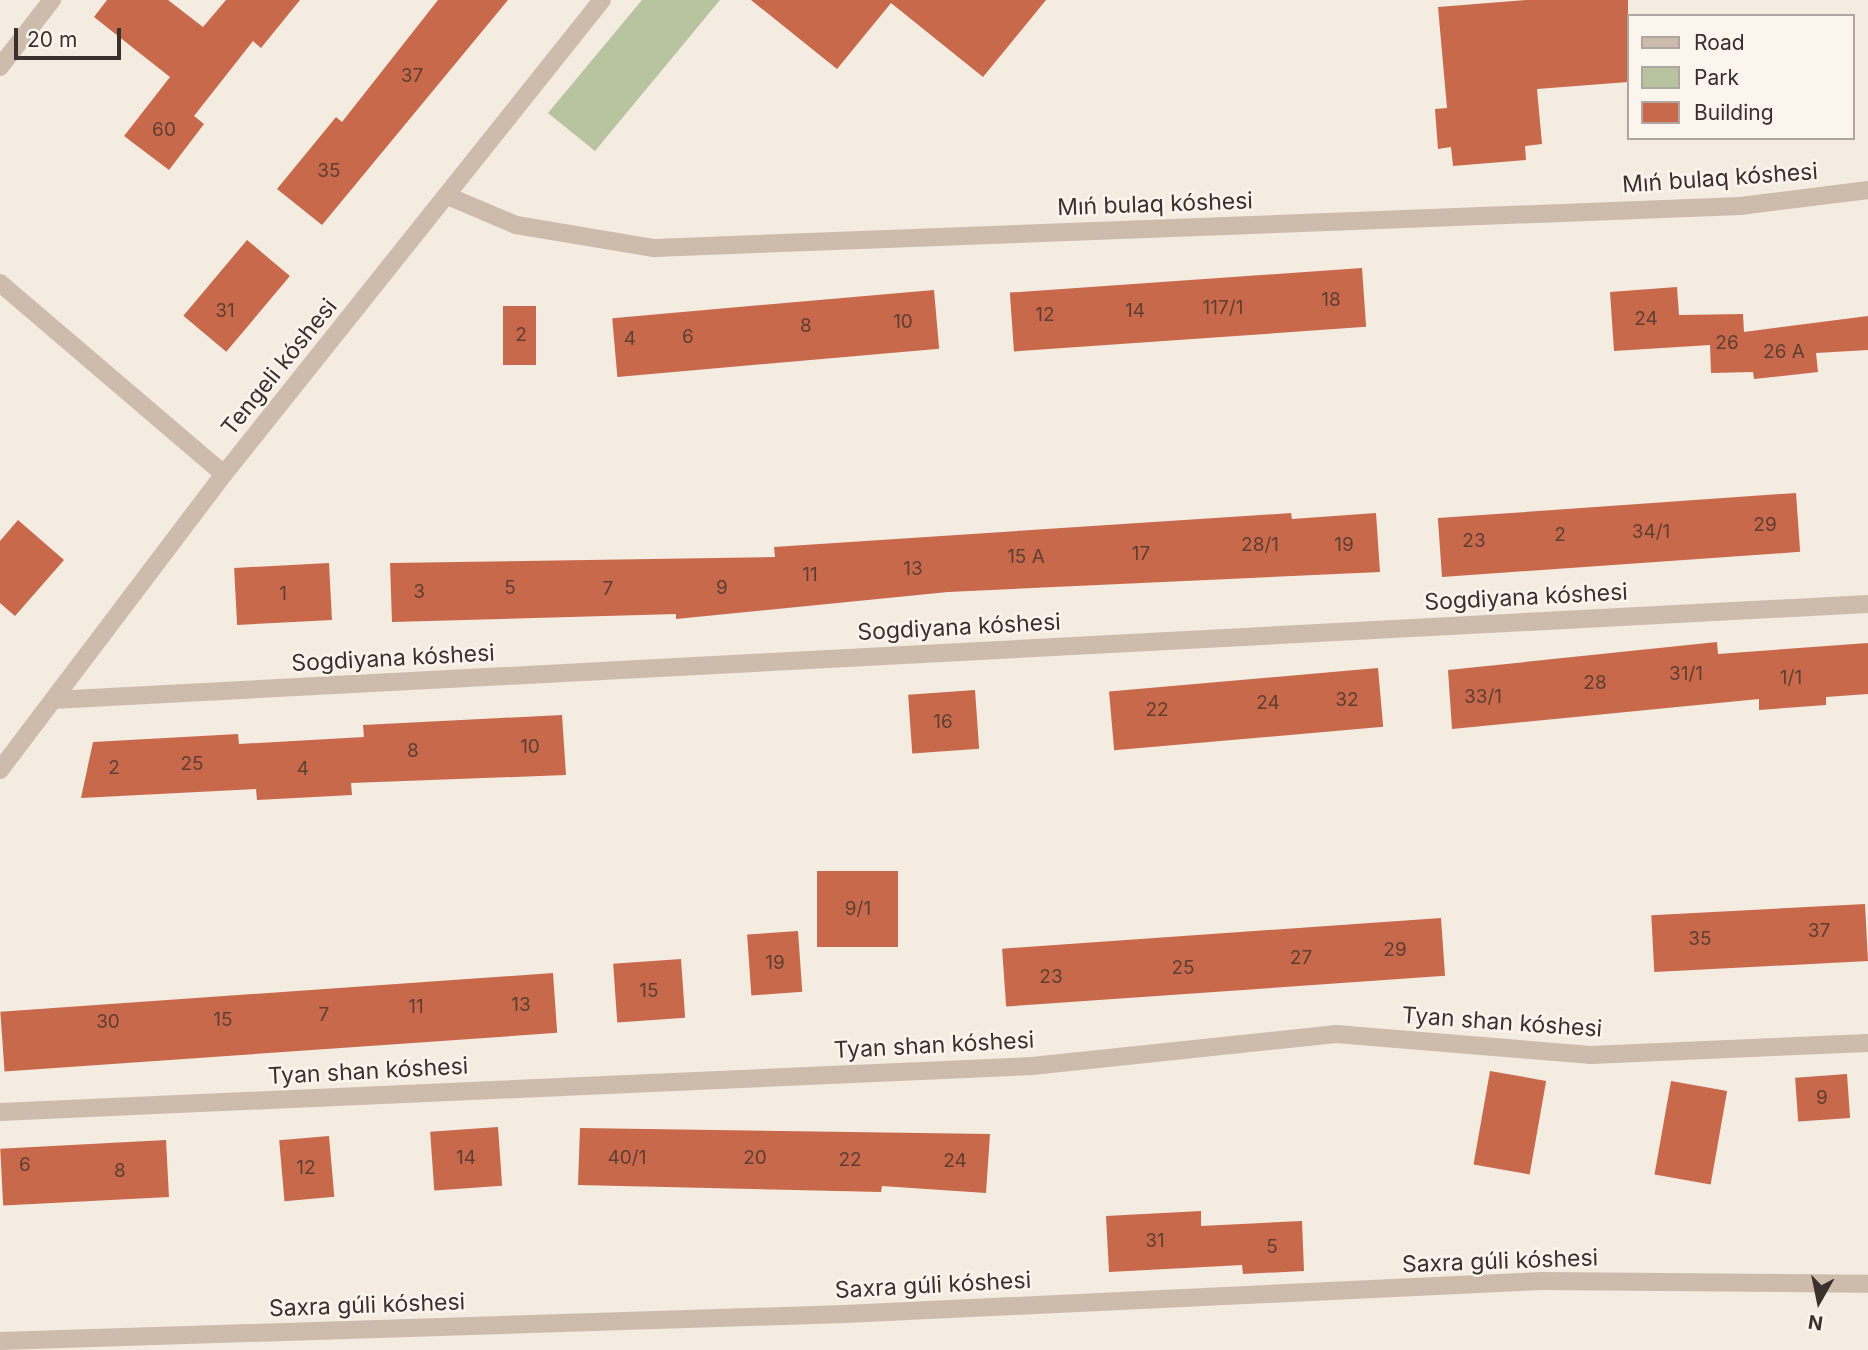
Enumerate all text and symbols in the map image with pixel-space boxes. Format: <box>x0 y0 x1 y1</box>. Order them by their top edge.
scale bar <box>18 14 124 58</box>
legend <box>1626 14 1854 140</box>
text: 20 m <box>27 27 77 52</box>
text: Road <box>1694 30 1745 55</box>
house number: 37 <box>401 65 423 87</box>
text: Park <box>1694 65 1739 90</box>
text: Building <box>1694 100 1774 125</box>
house number: 60 <box>152 119 176 141</box>
street label: Mıń bulaq kóshesi <box>1621 157 1819 199</box>
house number: 35 <box>317 160 341 182</box>
street label: Mıń bulaq kóshesi <box>1057 187 1253 221</box>
house number: 18 <box>1321 289 1341 311</box>
street label: Tengeli kóshesi <box>215 293 343 441</box>
house number: 117/1 <box>1203 297 1243 319</box>
house number: 31 <box>215 300 235 322</box>
house number: 14 <box>1125 300 1145 322</box>
house number: 12 <box>1035 304 1055 326</box>
house number: 24 <box>1634 308 1658 330</box>
house number: 10 <box>893 311 913 333</box>
house number: 8 <box>800 315 812 337</box>
house number: 2 <box>515 324 527 346</box>
house number: 6 <box>682 326 694 348</box>
house number: 4 <box>624 328 636 350</box>
house number: 26 <box>1715 332 1739 354</box>
house number: 26 А <box>1763 341 1805 363</box>
house number: 29 <box>1753 514 1777 536</box>
house number: 34/1 <box>1632 521 1670 543</box>
house number: 2 <box>1554 524 1566 546</box>
house number: 23 <box>1462 530 1486 552</box>
house number: 28/1 <box>1241 534 1279 556</box>
house number: 19 <box>1334 534 1354 556</box>
house number: 17 <box>1132 543 1150 565</box>
house number: 15 А <box>1007 546 1045 568</box>
house number: 13 <box>903 558 923 580</box>
house number: 11 <box>802 564 818 586</box>
house number: 5 <box>504 577 516 599</box>
house number: 9 <box>716 577 728 599</box>
house number: 7 <box>603 578 613 600</box>
street label: Sogdiyana kóshesi <box>1424 578 1628 616</box>
house number: 3 <box>413 581 425 603</box>
house number: 1 <box>279 583 287 605</box>
street label: Sogdiyana kóshesi <box>857 608 1061 646</box>
street label: Sogdiyana kóshesi <box>291 639 495 677</box>
house number: 31/1 <box>1669 663 1703 685</box>
house number: 1/1 <box>1780 667 1802 689</box>
house number: 28 <box>1583 672 1607 694</box>
house number: 33/1 <box>1464 686 1502 708</box>
house number: 32 <box>1335 689 1359 711</box>
house number: 24 <box>1256 692 1280 714</box>
house number: 22 <box>1145 699 1169 721</box>
house number: 16 <box>933 711 953 733</box>
house number: 10 <box>520 736 540 758</box>
house number: 8 <box>407 740 419 762</box>
house number: 25 <box>180 753 204 775</box>
house number: 2 <box>108 757 120 779</box>
house number: 4 <box>297 758 309 780</box>
house number: 9/1 <box>845 898 871 920</box>
house number: 37 <box>1808 920 1830 942</box>
house number: 35 <box>1688 928 1712 950</box>
house number: 29 <box>1383 939 1407 961</box>
house number: 27 <box>1290 947 1312 969</box>
house number: 19 <box>765 952 785 974</box>
house number: 25 <box>1171 957 1195 979</box>
house number: 23 <box>1039 966 1063 988</box>
house number: 15 <box>639 980 659 1002</box>
house number: 13 <box>511 994 531 1016</box>
house number: 11 <box>408 996 424 1018</box>
street label: Tyan shan kóshesi <box>1401 1001 1603 1043</box>
house number: 7 <box>319 1004 329 1026</box>
house number: 15 <box>213 1009 233 1031</box>
house number: 30 <box>96 1011 120 1033</box>
street label: Tyan shan kóshesi <box>833 1026 1035 1064</box>
street label: Tyan shan kóshesi <box>267 1052 469 1090</box>
house number: 9 <box>1816 1087 1828 1109</box>
house number: 14 <box>456 1147 476 1169</box>
house number: 40/1 <box>608 1147 646 1169</box>
house number: 20 <box>743 1147 767 1169</box>
house number: 22 <box>838 1149 862 1171</box>
house number: 24 <box>943 1150 967 1172</box>
house number: 6 <box>19 1154 31 1176</box>
house number: 12 <box>296 1157 316 1179</box>
house number: 8 <box>114 1160 126 1182</box>
house number: 31 <box>1145 1230 1165 1252</box>
house number: 5 <box>1266 1236 1278 1258</box>
street label: Saxra gúli kóshesi <box>1401 1244 1599 1278</box>
street label: Saxra gúli kóshesi <box>834 1266 1032 1304</box>
north arrow <box>1784 1266 1854 1336</box>
street label: Saxra gúli kóshesi <box>268 1288 466 1322</box>
text: N <box>1807 1310 1825 1335</box>

